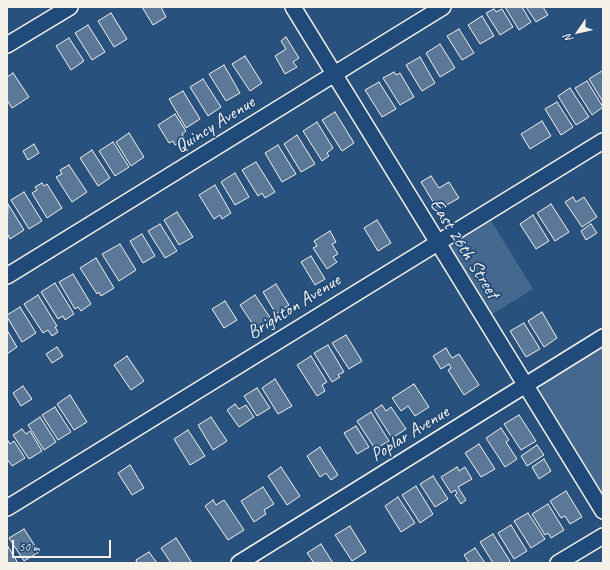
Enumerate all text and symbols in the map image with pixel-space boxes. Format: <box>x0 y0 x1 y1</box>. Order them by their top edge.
north arrow <box>558 12 598 52</box>
text: N <box>560 32 576 45</box>
street label: Quincy Avenue <box>171 91 259 159</box>
street label: East 26th Street <box>424 195 504 303</box>
street label: Brighton Avenue <box>243 269 345 345</box>
street label: Poplar Avenue <box>367 401 453 467</box>
scale bar <box>14 532 113 558</box>
text: 50 m <box>19 539 39 555</box>

